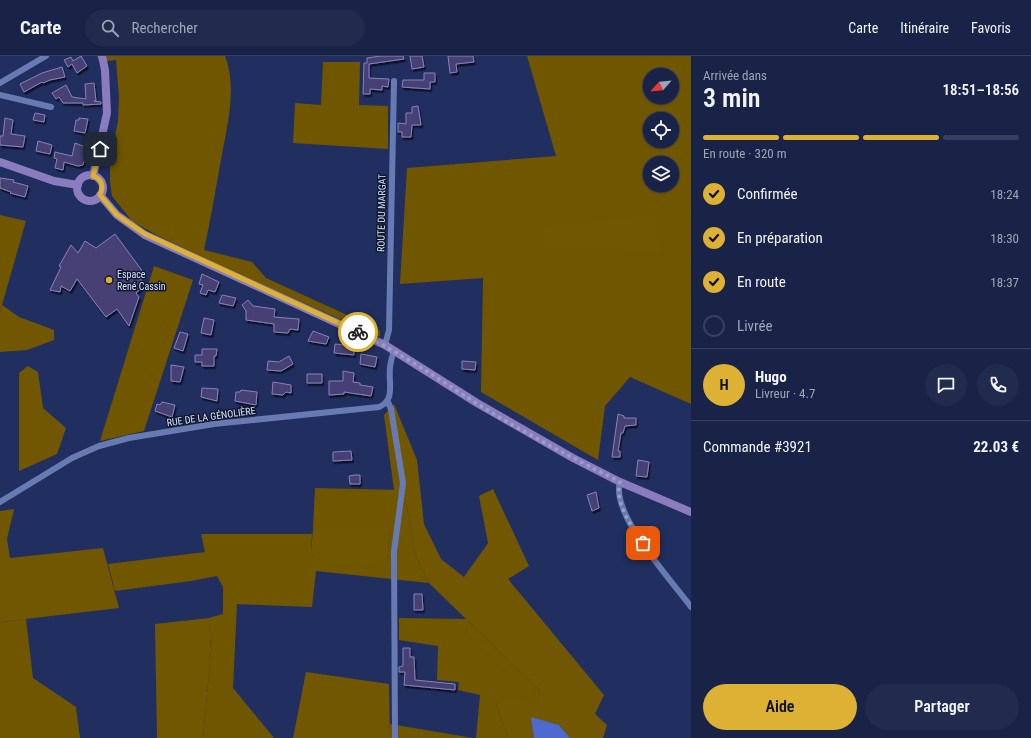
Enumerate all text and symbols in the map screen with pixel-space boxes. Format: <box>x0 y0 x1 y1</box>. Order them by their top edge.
search box <box>85 10 365 46</box>
text: Carte <box>20 16 61 39</box>
icon: search <box>99 17 121 39</box>
text: Rechercher <box>131 19 198 37</box>
text: Carte <box>848 20 878 36</box>
text: Itinéraire <box>900 20 949 36</box>
text: Favoris <box>971 20 1011 36</box>
north arrow <box>643 68 679 104</box>
map controls <box>643 68 679 192</box>
text: Arrivée dans <box>703 68 767 83</box>
text: 18:51–18:56 <box>942 81 1019 99</box>
text: 3 min <box>703 83 761 113</box>
button: locate <box>643 112 679 148</box>
pin <box>83 132 117 166</box>
icon: home <box>89 138 111 160</box>
text: En route · 320 m <box>703 146 786 161</box>
button: layers <box>643 156 679 192</box>
street label: ROUTE DU MARGAT <box>375 174 388 252</box>
icon: check <box>703 183 725 205</box>
text: Confirmée <box>737 185 798 203</box>
text: 18:24 <box>990 187 1019 202</box>
icon: check <box>703 227 725 249</box>
text: En préparation <box>737 229 823 247</box>
text: 18:30 <box>990 231 1019 246</box>
place label: Espace René Cassin <box>117 269 166 292</box>
icon: check <box>703 271 725 293</box>
text: En route <box>737 273 786 291</box>
marker: Espace René Cassin <box>104 275 114 285</box>
text: 18:37 <box>990 275 1019 290</box>
courier <box>338 312 378 352</box>
text: Livrée <box>737 317 773 335</box>
icon: bike <box>347 321 369 343</box>
button: chat <box>925 364 967 406</box>
button: phone <box>977 364 1019 406</box>
text: Hugo <box>755 368 787 386</box>
text: H <box>719 376 729 394</box>
text: Livreur · 4.7 <box>755 386 815 401</box>
street label: RUE DE LA GÉNOLIÈRE <box>166 404 256 428</box>
text: Commande #3921 <box>703 438 812 456</box>
text: 22.03 € <box>973 438 1019 456</box>
pin <box>626 526 660 560</box>
icon: bag <box>632 532 654 554</box>
button: Aide <box>703 684 857 730</box>
button: Partager <box>865 684 1019 730</box>

